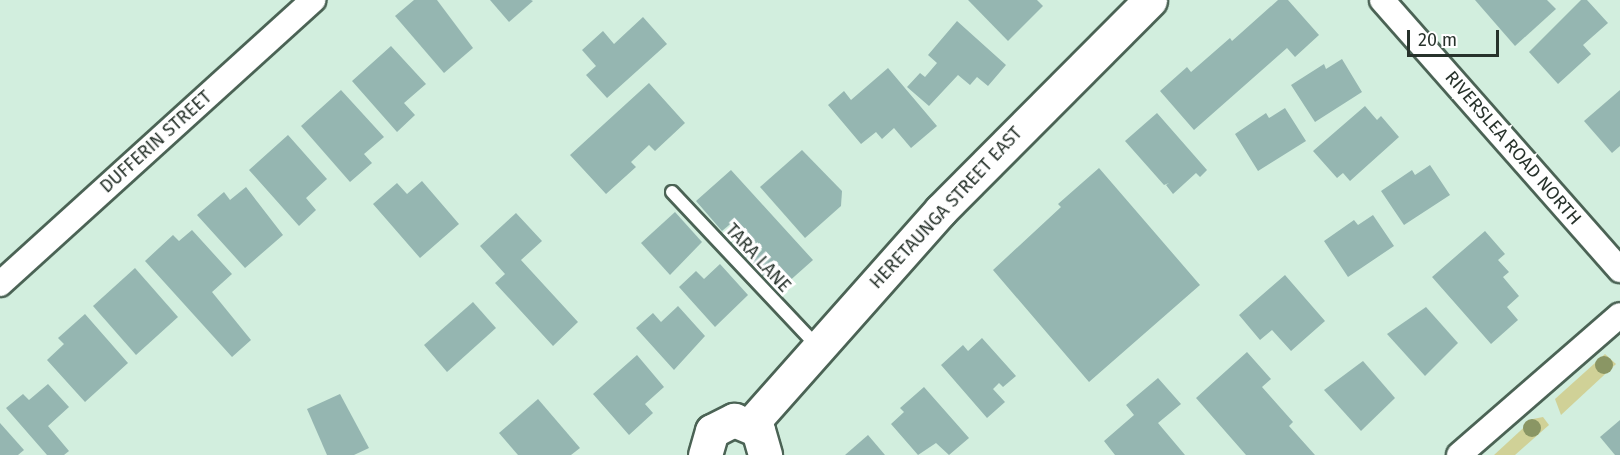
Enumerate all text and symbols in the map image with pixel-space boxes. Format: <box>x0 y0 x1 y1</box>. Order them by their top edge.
scale bar <box>1410 18 1502 56</box>
text: 20 m <box>1418 29 1457 51</box>
street label: RIVERSLEA ROAD NORTH <box>1440 67 1586 229</box>
street label: DUFFERIN STREET <box>96 86 216 198</box>
street label: HERETAUNGA STREET EAST <box>865 123 1027 293</box>
street label: TARA LANE <box>721 219 795 297</box>

